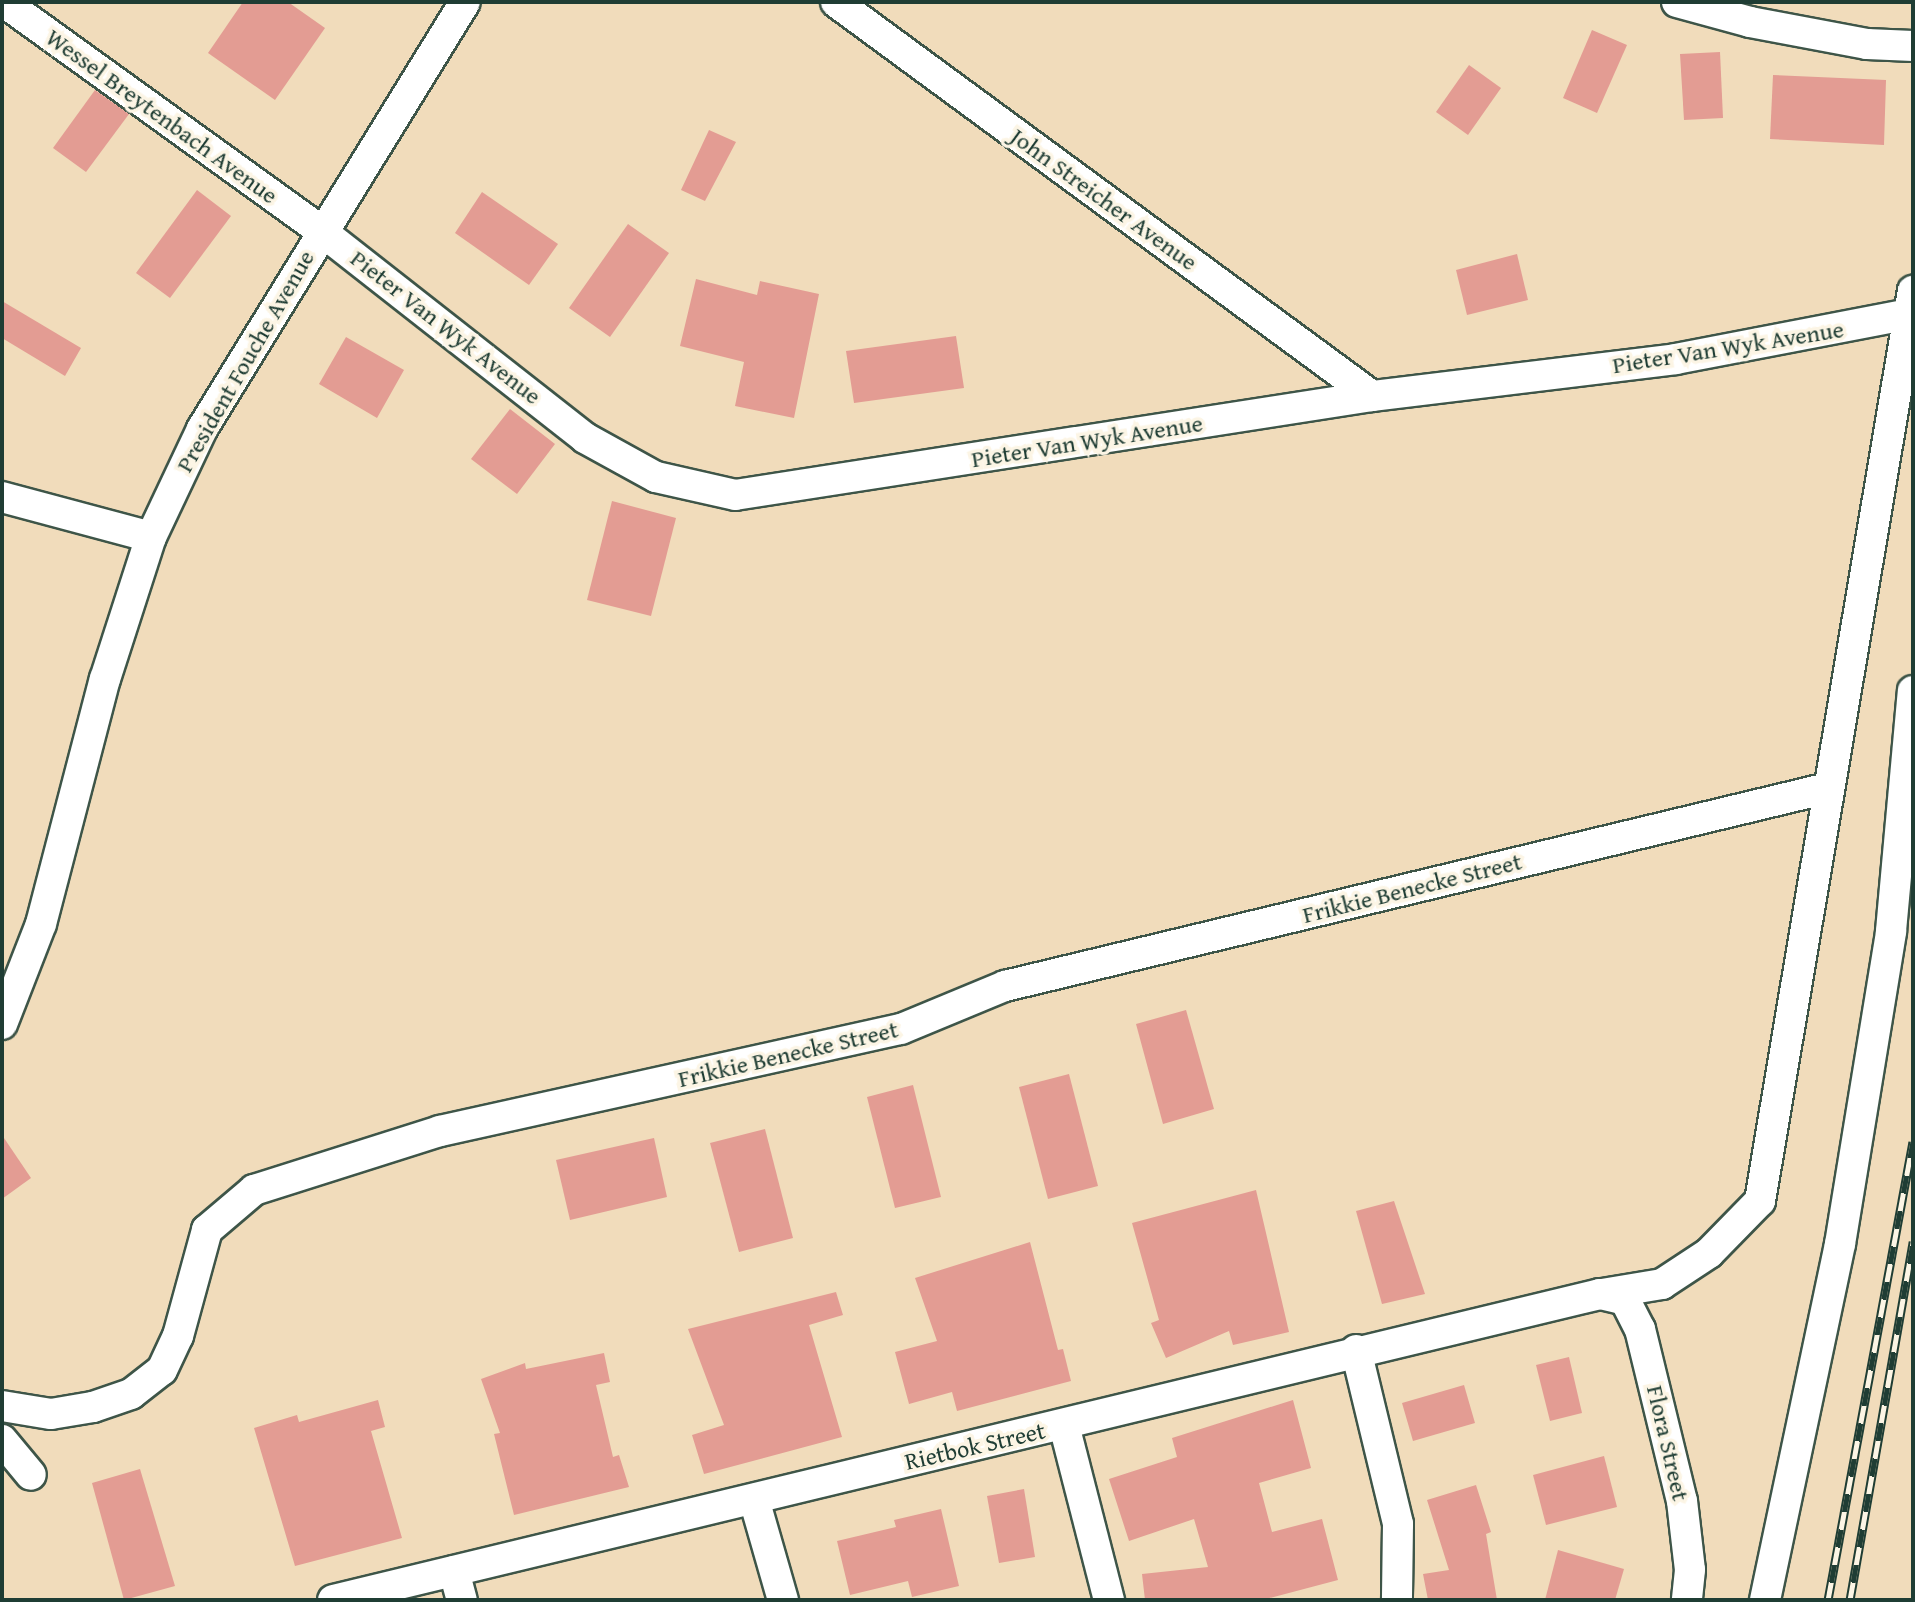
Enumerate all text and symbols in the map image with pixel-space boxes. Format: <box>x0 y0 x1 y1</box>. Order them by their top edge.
street label: Wessel Breytenbach Avenue <box>41 22 283 210</box>
street label: John Streicher Avenue <box>1005 122 1203 276</box>
street label: Pieter Van Wyk Avenue <box>345 244 547 410</box>
street label: President Fouche Avenue <box>170 245 320 477</box>
street label: Pieter Van Wyk Avenue <box>1610 314 1846 380</box>
street label: Pieter Van Wyk Avenue <box>969 408 1205 474</box>
street label: Frikkie Benecke Street <box>1299 847 1525 929</box>
street label: Frikkie Benecke Street <box>675 1015 901 1093</box>
street label: Flora Street <box>1641 1382 1695 1504</box>
street label: Rietbok Street <box>902 1416 1048 1476</box>

